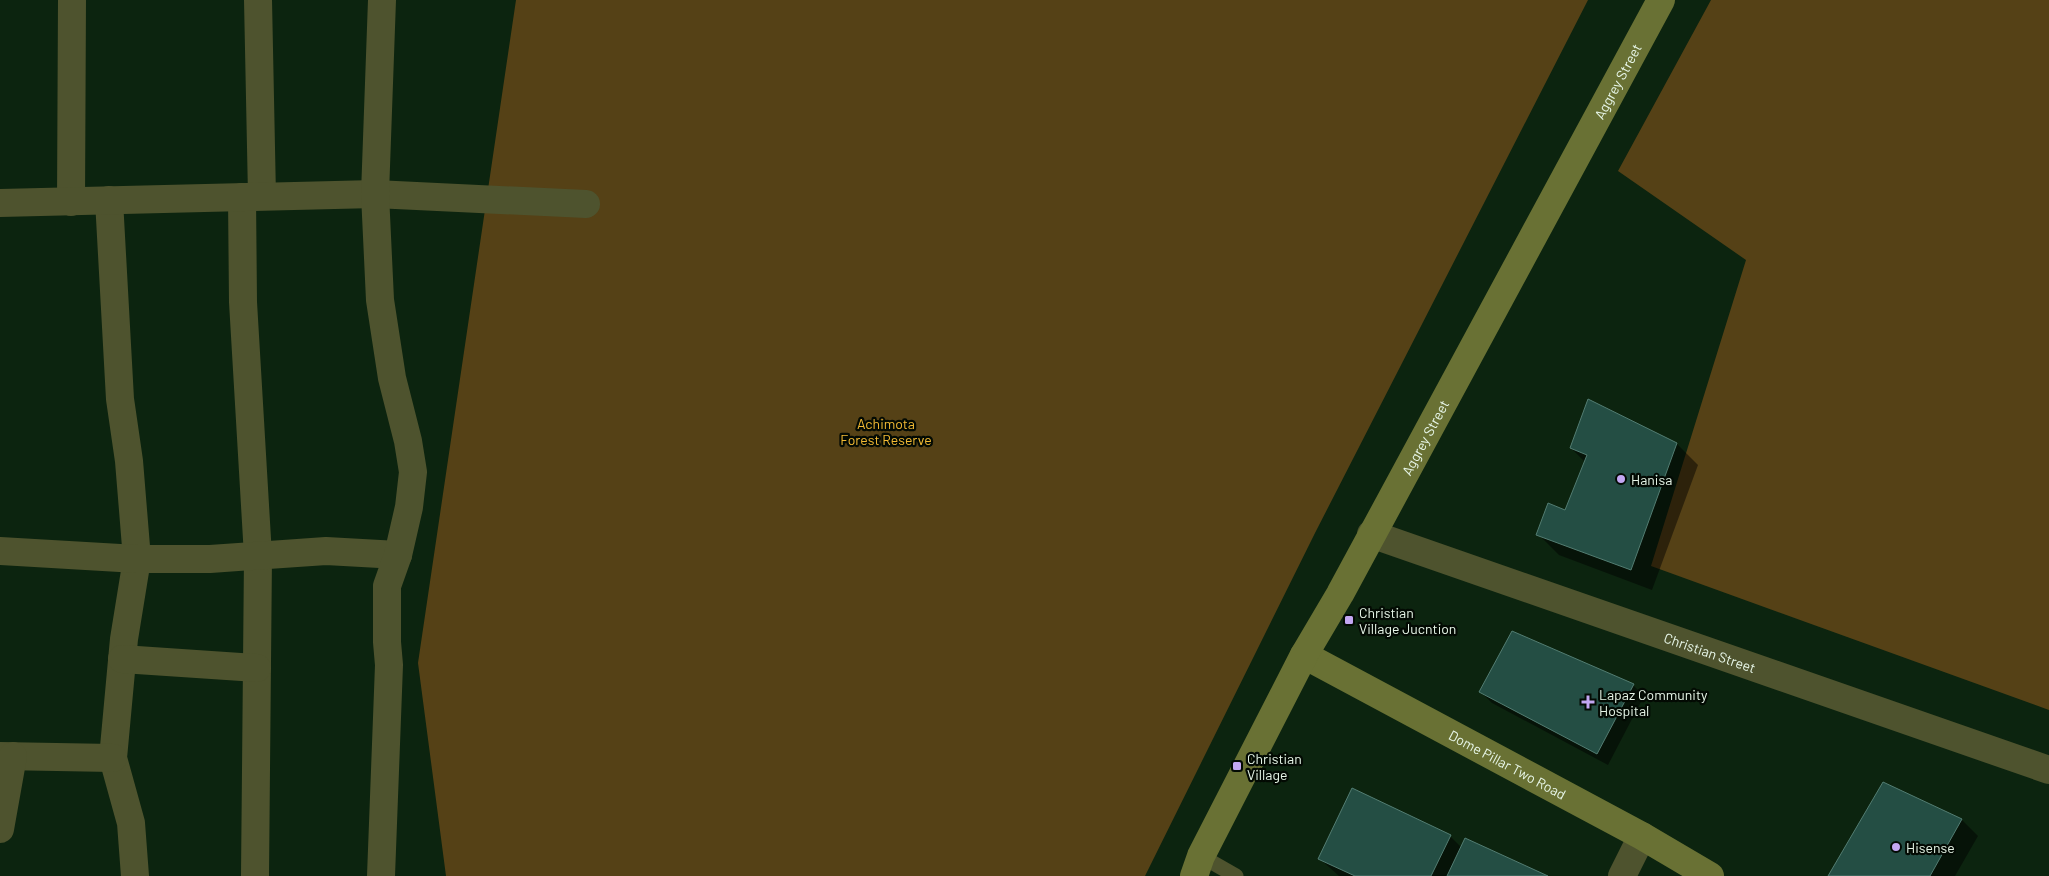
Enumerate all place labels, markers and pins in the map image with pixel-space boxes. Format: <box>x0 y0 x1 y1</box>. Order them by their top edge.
place label: Hanisa <box>1631 471 1672 488</box>
marker: Hanisa <box>1615 473 1627 485</box>
place label: Christian Village Jucntion <box>1359 604 1456 637</box>
marker: Christian Village Jucntion <box>1343 614 1355 626</box>
place label: Lapaz Community Hospital <box>1599 686 1708 719</box>
marker: Lapaz Community Hospital <box>1581 695 1595 709</box>
place label: Christian Village <box>1247 750 1302 783</box>
marker: Christian Village <box>1231 760 1243 772</box>
place label: Hisense <box>1906 839 1955 856</box>
marker: Hisense <box>1890 841 1902 853</box>

